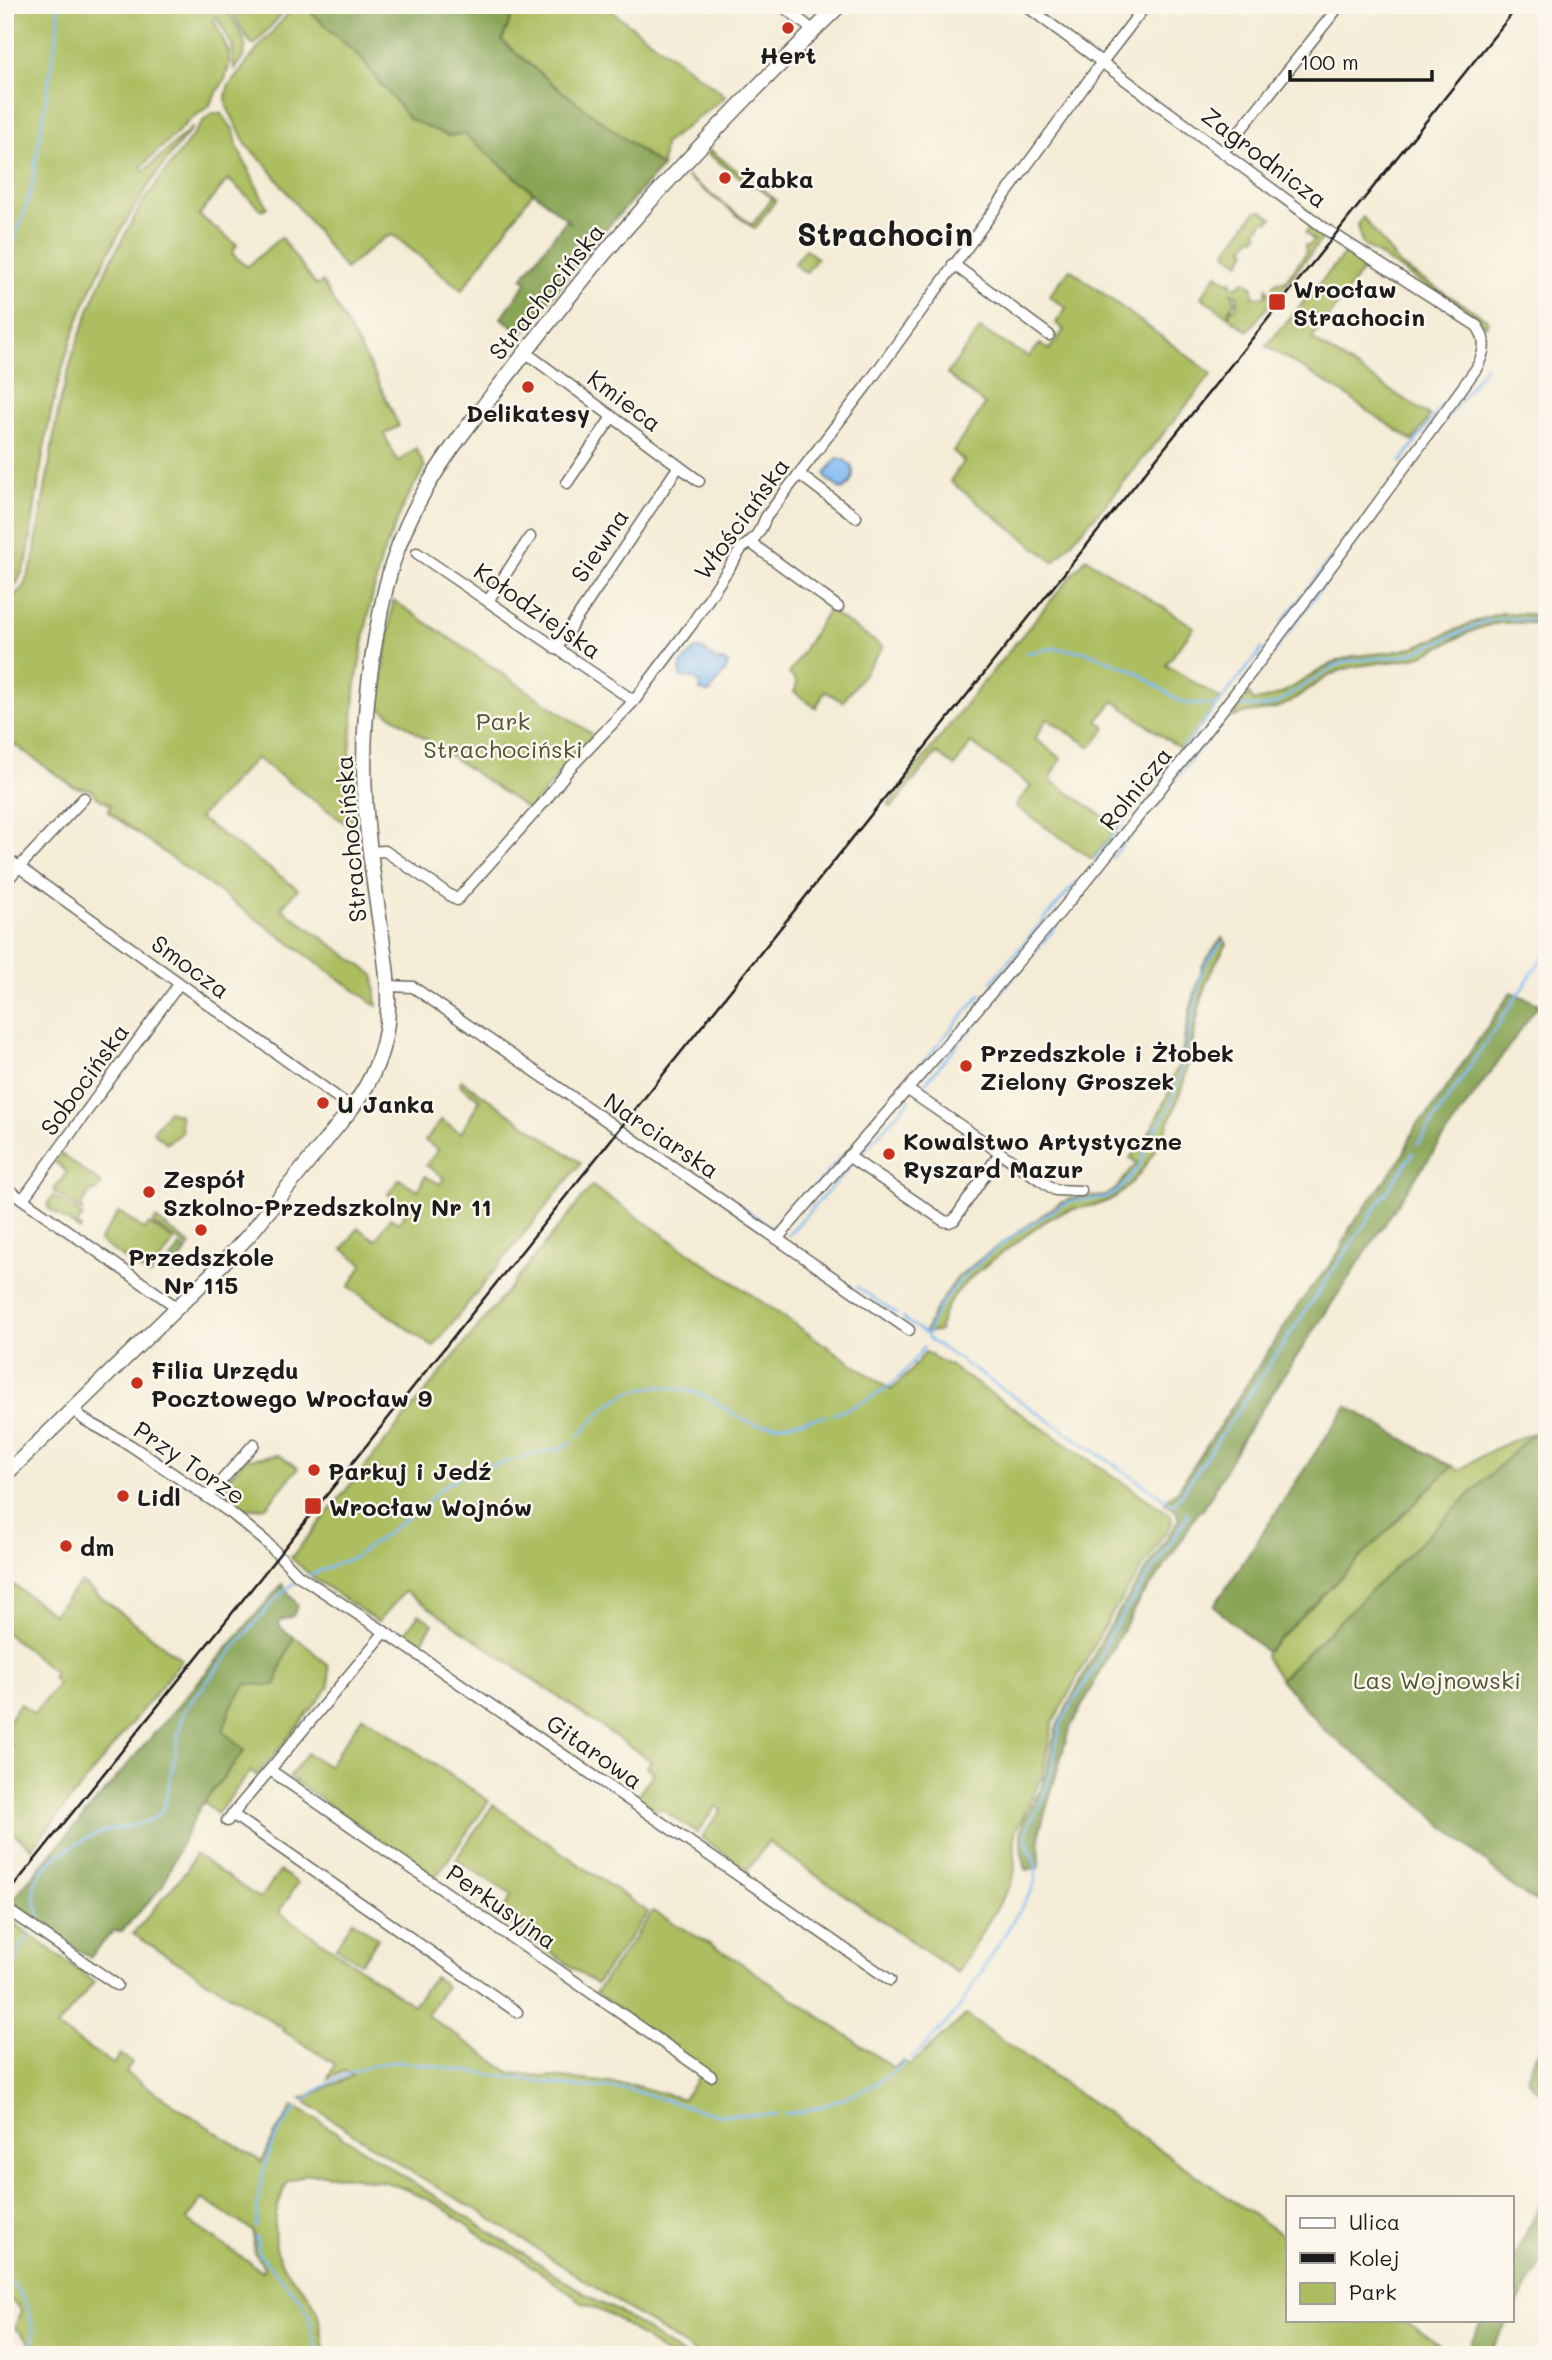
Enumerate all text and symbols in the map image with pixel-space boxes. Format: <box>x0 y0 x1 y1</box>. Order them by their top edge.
marker: Hert <box>780 20 796 36</box>
scale bar <box>1290 38 1431 82</box>
place label: Hert <box>760 39 816 70</box>
text: 100 m <box>1300 48 1359 75</box>
street label: Zagrodnicza <box>1196 100 1334 214</box>
place label: Żabka <box>739 163 814 194</box>
marker: Żabka <box>717 170 733 186</box>
district label: Strachocin <box>797 212 973 254</box>
street label: Strachocińska <box>481 216 611 366</box>
place label: Wrocław Strachocin <box>1293 273 1425 332</box>
marker: Wrocław Strachocin <box>1267 292 1287 312</box>
street label: Kmieca <box>582 362 668 438</box>
marker: Delikatesy <box>520 379 536 395</box>
place label: Delikatesy <box>466 397 590 428</box>
street label: Włościańska <box>686 451 796 585</box>
street label: Siewna <box>563 502 635 588</box>
street label: Kołodziejska <box>468 555 608 665</box>
park label: Park Strachociński <box>423 705 583 764</box>
street label: Rolnicza <box>1092 740 1178 836</box>
street label: Strachocińska <box>327 754 373 924</box>
street label: Smocza <box>146 927 236 1005</box>
street label: Sobocińska <box>33 1017 135 1141</box>
place label: Przedszkole i Żłobek Zielony Groszek <box>980 1037 1234 1096</box>
marker: Przedszkole i Żłobek Zielony Groszek <box>958 1058 974 1074</box>
street label: Narciarska <box>598 1085 726 1185</box>
place label: U Janka <box>337 1088 435 1119</box>
marker: U Janka <box>315 1095 331 1111</box>
place label: Kowalstwo Artystyczne Ryszard Mazur <box>903 1125 1182 1184</box>
marker: Kowalstwo Artystyczne Ryszard Mazur <box>881 1146 897 1162</box>
place label: Zespół Szkolno-Przedszkolny Nr 11 <box>163 1163 492 1222</box>
marker: Zespół Szkolno-Przedszkolny Nr 11 <box>141 1184 157 1200</box>
marker: Przedszkole Nr 115 <box>193 1222 209 1238</box>
place label: Przedszkole Nr 115 <box>128 1241 274 1300</box>
place label: Filia Urzędu Pocztowego Wrocław 9 <box>151 1354 432 1413</box>
marker: Filia Urzędu Pocztowego Wrocław 9 <box>129 1375 145 1391</box>
street label: Przy Torze <box>128 1413 252 1511</box>
place label: Parkuj i Jedź <box>328 1455 492 1486</box>
marker: Parkuj i Jedź <box>306 1462 322 1478</box>
place label: Lidl <box>137 1481 181 1512</box>
marker: Lidl <box>115 1488 131 1504</box>
place label: Wrocław Wojnów <box>329 1491 532 1522</box>
marker: Wrocław Wojnów <box>303 1496 323 1516</box>
place label: dm <box>80 1531 114 1562</box>
marker: dm <box>58 1538 74 1554</box>
park label: Las Wojnowski <box>1353 1664 1521 1695</box>
street label: Gitarowa <box>541 1707 649 1795</box>
street label: Perkusyjna <box>441 1857 563 1955</box>
legend <box>1286 2196 1514 2322</box>
text: Ulica <box>1349 2208 1400 2235</box>
text: Kolej <box>1349 2244 1400 2271</box>
text: Park <box>1349 2278 1397 2305</box>

